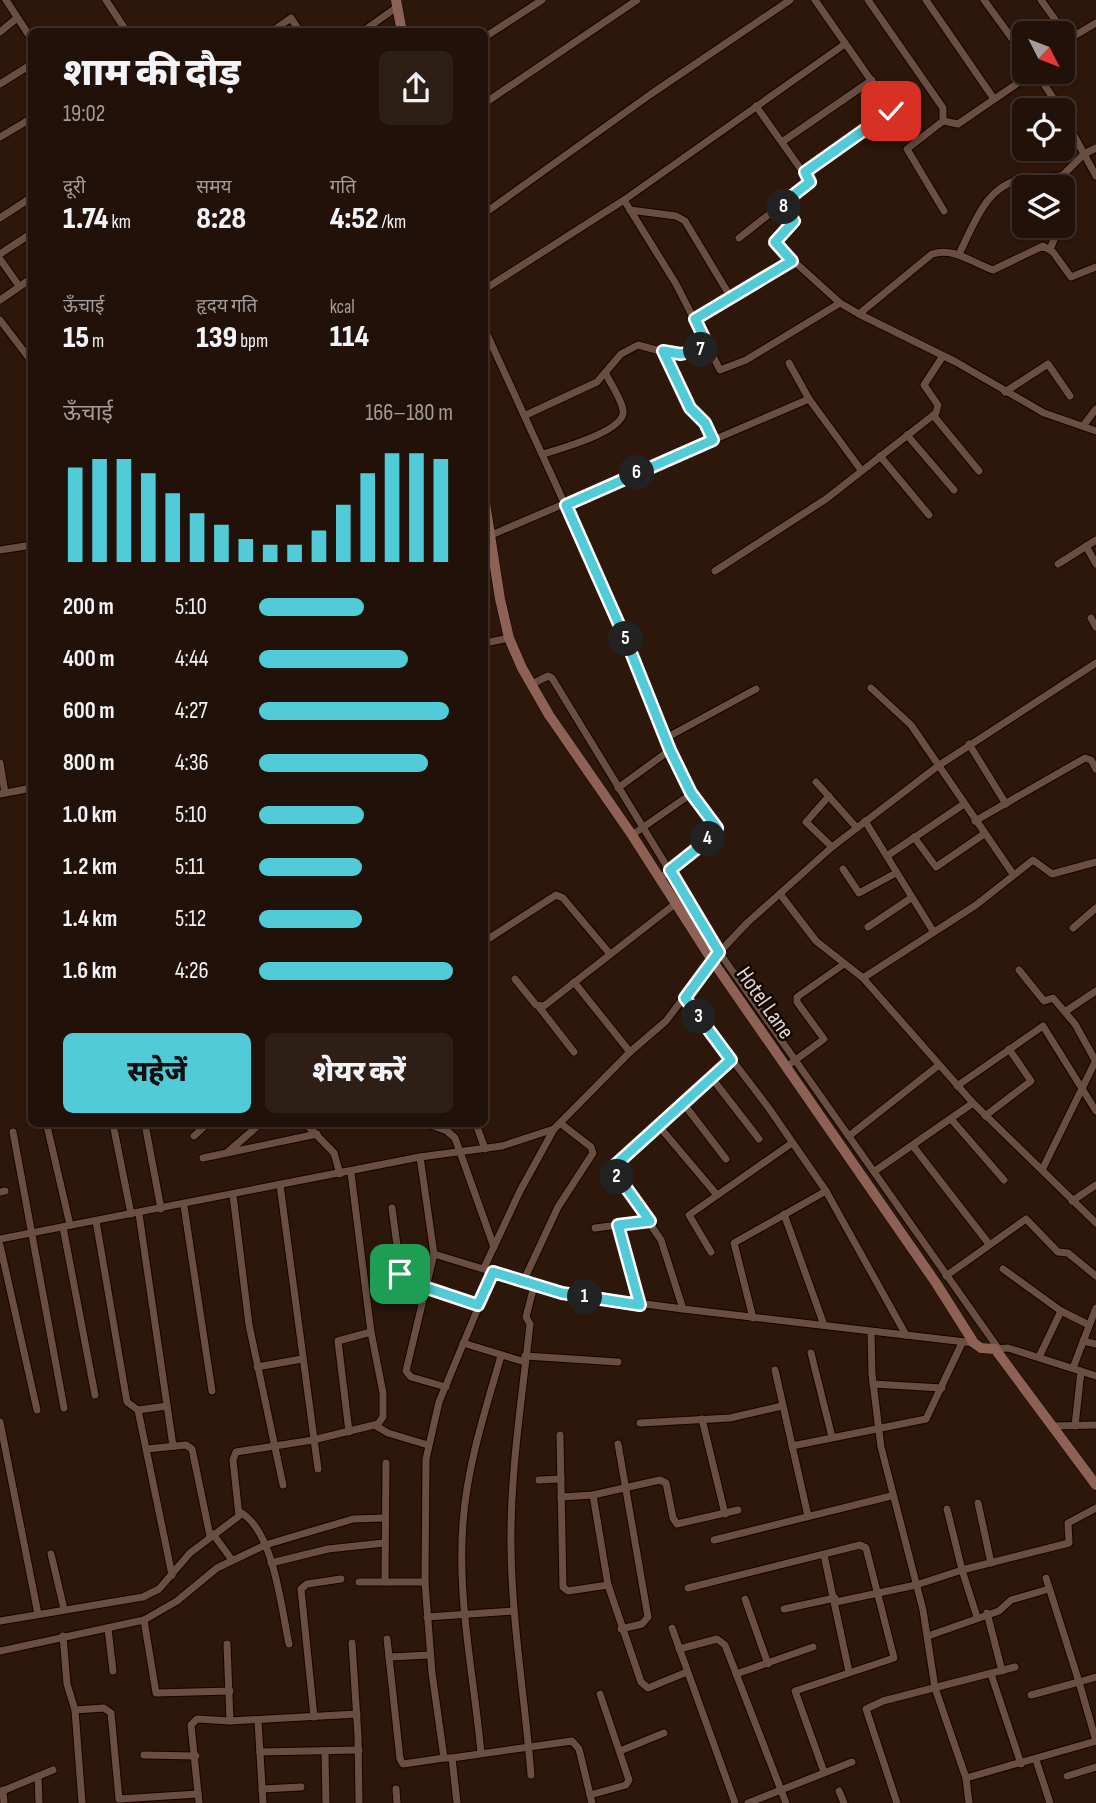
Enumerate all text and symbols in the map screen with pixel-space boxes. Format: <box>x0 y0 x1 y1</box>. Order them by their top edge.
north arrow <box>1012 21 1074 84</box>
map controls <box>1012 21 1075 238</box>
text: शाम की दौड़ <box>63 51 241 96</box>
button: share <box>379 51 453 125</box>
pin <box>861 81 921 141</box>
icon: check <box>872 92 910 130</box>
button: locate <box>1012 98 1075 161</box>
text: 19:02 <box>63 100 105 128</box>
button: layers <box>1012 175 1075 238</box>
text: दूरी <box>63 176 86 199</box>
text: समय <box>196 176 232 199</box>
text: गति <box>330 176 356 199</box>
pin: 8 <box>766 190 802 224</box>
text: 8 <box>779 195 788 218</box>
text: 1.74 <box>63 201 108 237</box>
text: 8:28 <box>196 201 246 237</box>
text: 4:52 <box>330 201 379 237</box>
text: km <box>108 211 131 234</box>
text: /km <box>379 211 406 234</box>
text: ऊँचाई <box>63 295 104 318</box>
text: हृदय गति <box>196 295 257 318</box>
text: kcal <box>330 296 355 319</box>
text: 114 <box>330 319 369 355</box>
text: 15 <box>63 320 89 356</box>
text: 139 <box>196 320 237 356</box>
text: m <box>89 330 104 353</box>
text: bpm <box>237 330 268 353</box>
pin: 7 <box>684 332 718 368</box>
text: 7 <box>696 338 705 361</box>
text: ऊँचाई <box>63 399 113 427</box>
text: 166–180 m <box>365 399 453 427</box>
pin: 6 <box>620 456 654 490</box>
text: 6 <box>632 461 641 484</box>
text: 200 m <box>63 593 114 621</box>
text: 5:10 <box>175 593 207 621</box>
pin: 5 <box>608 622 644 656</box>
text: 5 <box>621 627 630 650</box>
text: 400 m <box>63 645 114 673</box>
text: 4:44 <box>175 645 208 673</box>
text: 600 m <box>63 697 115 725</box>
text: 4:27 <box>175 697 208 725</box>
text: 800 m <box>63 749 115 777</box>
text: 4:36 <box>175 749 209 777</box>
text: 1.0 km <box>63 801 117 829</box>
text: 5:10 <box>175 801 207 829</box>
pin: 4 <box>690 822 726 856</box>
text: 4 <box>703 827 712 850</box>
text: 1.2 km <box>63 853 117 881</box>
text: 5:11 <box>175 853 205 881</box>
text: 1.4 km <box>63 905 117 933</box>
text: 5:12 <box>175 905 206 933</box>
text: 1.6 km <box>63 957 117 985</box>
text: 4:26 <box>175 957 209 985</box>
street label: Hotel Lane <box>730 962 800 1044</box>
pin: 3 <box>682 1000 716 1034</box>
text: 3 <box>694 1005 703 1028</box>
button: सहेजें <box>63 1033 251 1113</box>
button: शेयर करें <box>265 1033 453 1113</box>
pin: 2 <box>600 1160 634 1194</box>
text: 2 <box>612 1165 621 1188</box>
pin <box>370 1244 430 1304</box>
icon: arrive <box>381 1255 419 1293</box>
pin: 1 <box>568 1280 602 1314</box>
text: 1 <box>581 1285 588 1308</box>

